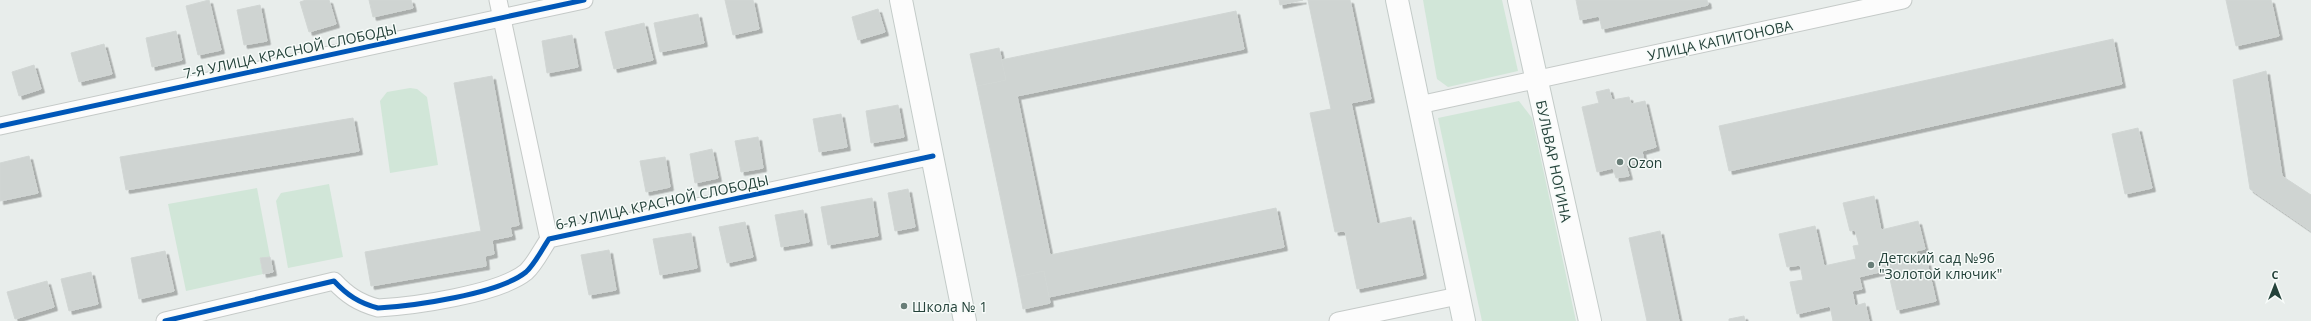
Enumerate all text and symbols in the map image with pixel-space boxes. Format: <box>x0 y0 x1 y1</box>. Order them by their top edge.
street label: УЛИЦА КАПИТОНОВА <box>1646 15 1794 65</box>
street label: 7-Я УЛИЦА КРАСНОЙ СЛОБОДЫ <box>182 19 398 83</box>
street label: БУЛЬВАР НОГИНА <box>1532 98 1576 224</box>
place label: Ozon <box>1628 153 1662 172</box>
marker: Ozon <box>1615 157 1625 167</box>
street label: 6-Я УЛИЦА КРАСНОЙ СЛОБОДЫ <box>554 170 770 234</box>
place label: Детский сад №96 "Золотой ключик" <box>1879 248 2002 283</box>
marker: Детский сад №96 "Золотой ключик" <box>1866 260 1876 270</box>
north arrow <box>2255 265 2295 305</box>
text: С <box>2271 267 2279 282</box>
place label: Школа № 1 <box>912 297 987 316</box>
marker: Школа № 1 <box>899 301 909 311</box>

